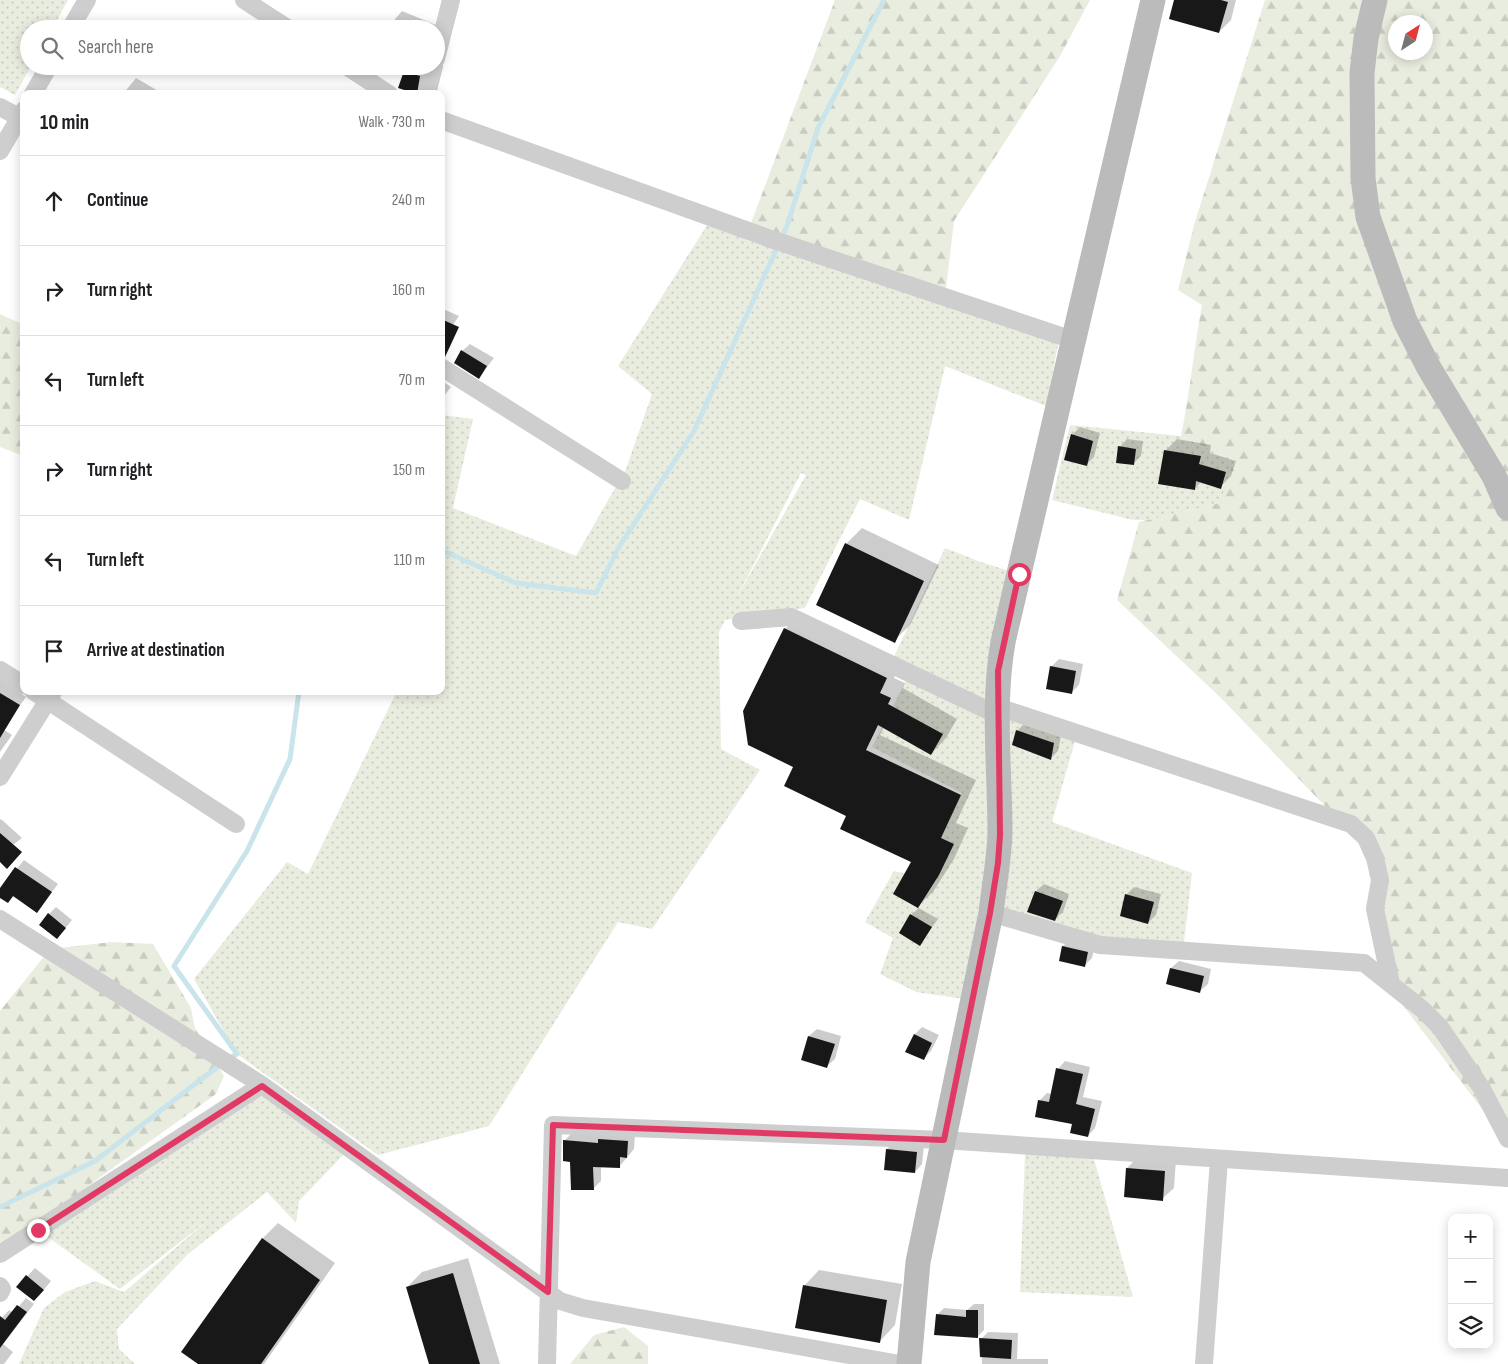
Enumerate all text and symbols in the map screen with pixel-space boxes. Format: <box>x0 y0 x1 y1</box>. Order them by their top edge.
north arrow <box>1388 15 1433 60</box>
search box <box>20 20 445 75</box>
icon: search <box>38 34 66 62</box>
text: Search here <box>78 36 154 59</box>
text: 10 min <box>40 110 89 135</box>
text: Walk · 730 m <box>358 113 425 132</box>
icon: ahead <box>40 187 68 215</box>
text: Continue <box>87 189 148 212</box>
text: 240 m <box>392 191 425 210</box>
icon: right <box>40 277 68 305</box>
text: Turn right <box>87 279 152 302</box>
text: 160 m <box>392 281 425 300</box>
icon: left <box>40 367 68 395</box>
text: Turn left <box>87 369 144 392</box>
text: 70 m <box>399 371 425 390</box>
icon: right <box>40 457 68 485</box>
text: Turn right <box>87 459 152 482</box>
text: 150 m <box>393 461 425 480</box>
icon: left <box>40 547 68 575</box>
text: Turn left <box>87 549 144 572</box>
text: 110 m <box>394 551 425 570</box>
route start <box>1008 563 1031 586</box>
icon: arrive <box>40 637 68 665</box>
text: Arrive at destination <box>87 639 225 662</box>
map controls <box>1448 1214 1493 1349</box>
button: + <box>1448 1214 1493 1259</box>
route end <box>27 1219 50 1242</box>
button: − <box>1448 1259 1493 1304</box>
button: layers <box>1448 1304 1493 1349</box>

